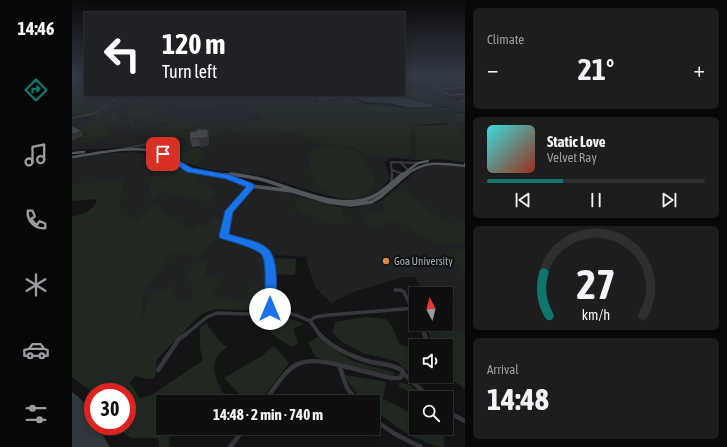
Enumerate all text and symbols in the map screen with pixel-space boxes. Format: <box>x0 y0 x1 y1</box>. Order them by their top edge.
text: 14:46 <box>17 18 55 39</box>
icon: left <box>96 28 148 80</box>
text: 120 m <box>162 28 225 60</box>
text: Climate <box>487 32 524 47</box>
text: 21° <box>578 52 614 86</box>
text: − <box>487 56 498 82</box>
text: + <box>694 56 705 82</box>
text: Turn left <box>162 61 217 82</box>
icon: directions <box>22 76 50 104</box>
text: Static Love <box>547 133 606 150</box>
pin <box>146 137 180 171</box>
icon: music <box>22 141 50 169</box>
icon: arrive <box>152 143 174 165</box>
text: Velvet Ray <box>547 150 597 165</box>
icon: previous <box>512 189 534 211</box>
icon: pause <box>585 189 607 211</box>
icon: next <box>658 189 680 211</box>
icon: phone <box>22 206 50 234</box>
place label: Goa University <box>394 255 453 267</box>
marker: Goa University <box>381 256 391 266</box>
text: 27 <box>576 260 616 308</box>
icon: climate <box>22 271 50 299</box>
north arrow <box>409 287 453 331</box>
map controls <box>409 287 453 435</box>
position arrow <box>249 288 291 330</box>
text: km/h <box>582 307 610 323</box>
icon: car <box>22 336 50 364</box>
button: sound <box>409 339 453 383</box>
text: Arrival <box>487 362 519 377</box>
text: 14:48 <box>487 382 549 416</box>
speed limit sign: 30 <box>84 383 136 435</box>
button: search <box>409 391 453 435</box>
icon: filters <box>22 400 50 428</box>
text: 14:48 · 2 min · 740 m <box>213 406 323 423</box>

